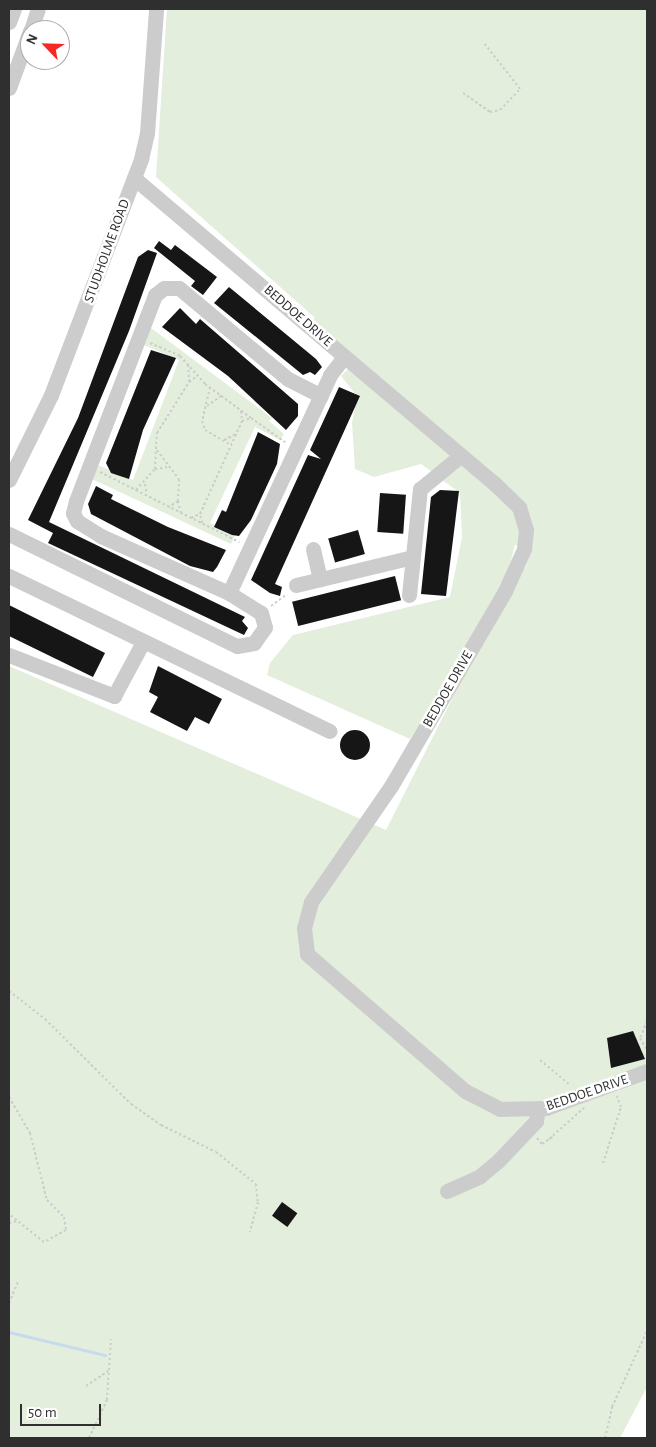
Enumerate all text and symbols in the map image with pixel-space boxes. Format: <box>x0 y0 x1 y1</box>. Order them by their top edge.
north arrow <box>20 20 70 70</box>
text: N <box>24 32 41 47</box>
street label: STUDHOLME ROAD <box>81 197 133 305</box>
street label: BEDDOE DRIVE <box>260 282 336 350</box>
street label: BEDDOE DRIVE <box>419 648 477 730</box>
street label: BEDDOE DRIVE <box>544 1071 630 1115</box>
scale bar <box>22 1394 104 1426</box>
text: 50 m <box>28 1405 57 1420</box>

